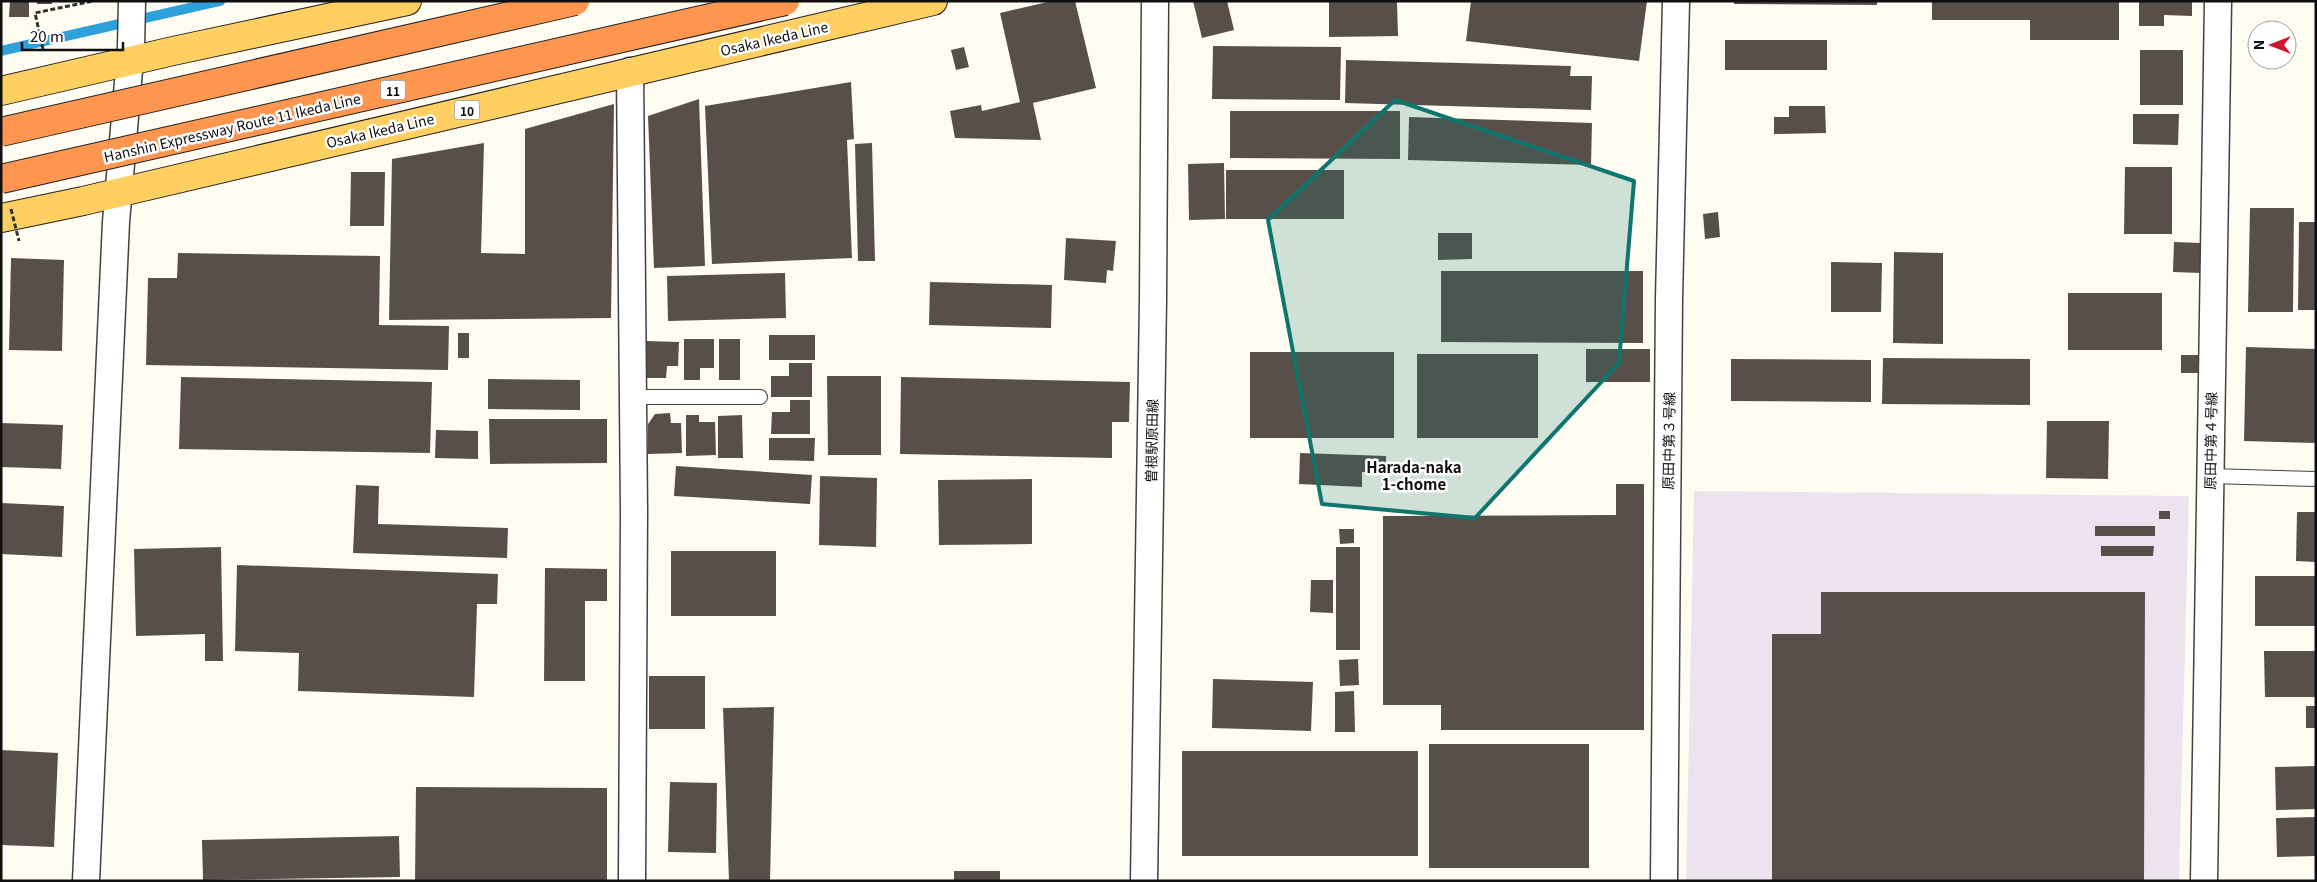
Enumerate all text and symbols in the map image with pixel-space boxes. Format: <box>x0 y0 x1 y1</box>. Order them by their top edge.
street label: Osaka Ikeda Line <box>718 16 830 60</box>
scale bar <box>22 20 124 52</box>
north arrow <box>2247 20 2297 70</box>
text: 20 m <box>30 25 64 46</box>
text: N <box>2248 40 2268 50</box>
road number: 11 <box>380 80 406 100</box>
street label: Hanshin Expressway Route 11 Ikeda Line <box>102 88 363 166</box>
road number: 10 <box>454 100 480 120</box>
street label: Osaka Ikeda Line <box>324 108 436 152</box>
street label: 原田中第３号線 <box>1657 392 1679 490</box>
street label: 原田中第４号線 <box>2199 392 2221 490</box>
street label: 曽根駅原田線 <box>1140 399 1162 483</box>
district label: Harada-naka 1-chome <box>1366 456 1462 494</box>

